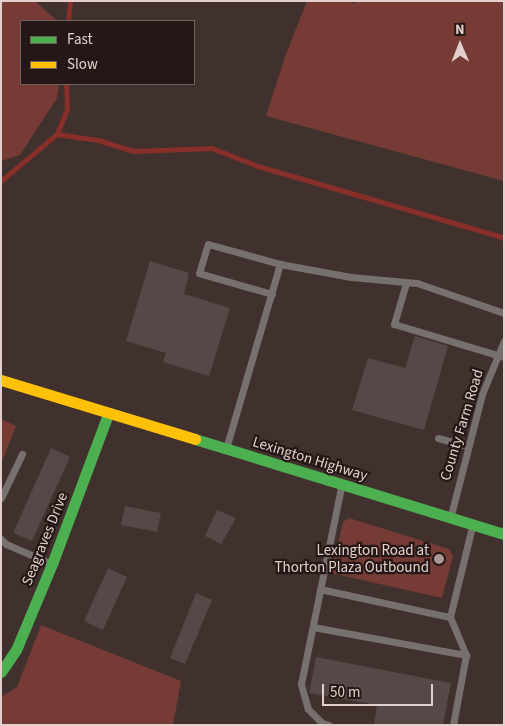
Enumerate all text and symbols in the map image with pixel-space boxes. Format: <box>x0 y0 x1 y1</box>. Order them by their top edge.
legend <box>20 20 195 85</box>
north arrow <box>435 20 485 70</box>
text: N <box>455 20 465 40</box>
text: Fast <box>67 29 93 50</box>
text: Slow <box>67 54 98 75</box>
street label: County Farm Road <box>437 367 487 483</box>
street label: Lexington Highway <box>250 433 370 485</box>
street label: Seagraves Drive <box>18 490 72 588</box>
place label: Lexington Road at Thorton Plaza Outbound <box>274 541 429 576</box>
marker: Lexington Road at Thorton Plaza Outbound <box>433 553 445 565</box>
scale bar <box>325 674 436 706</box>
text: 50 m <box>330 682 360 703</box>

